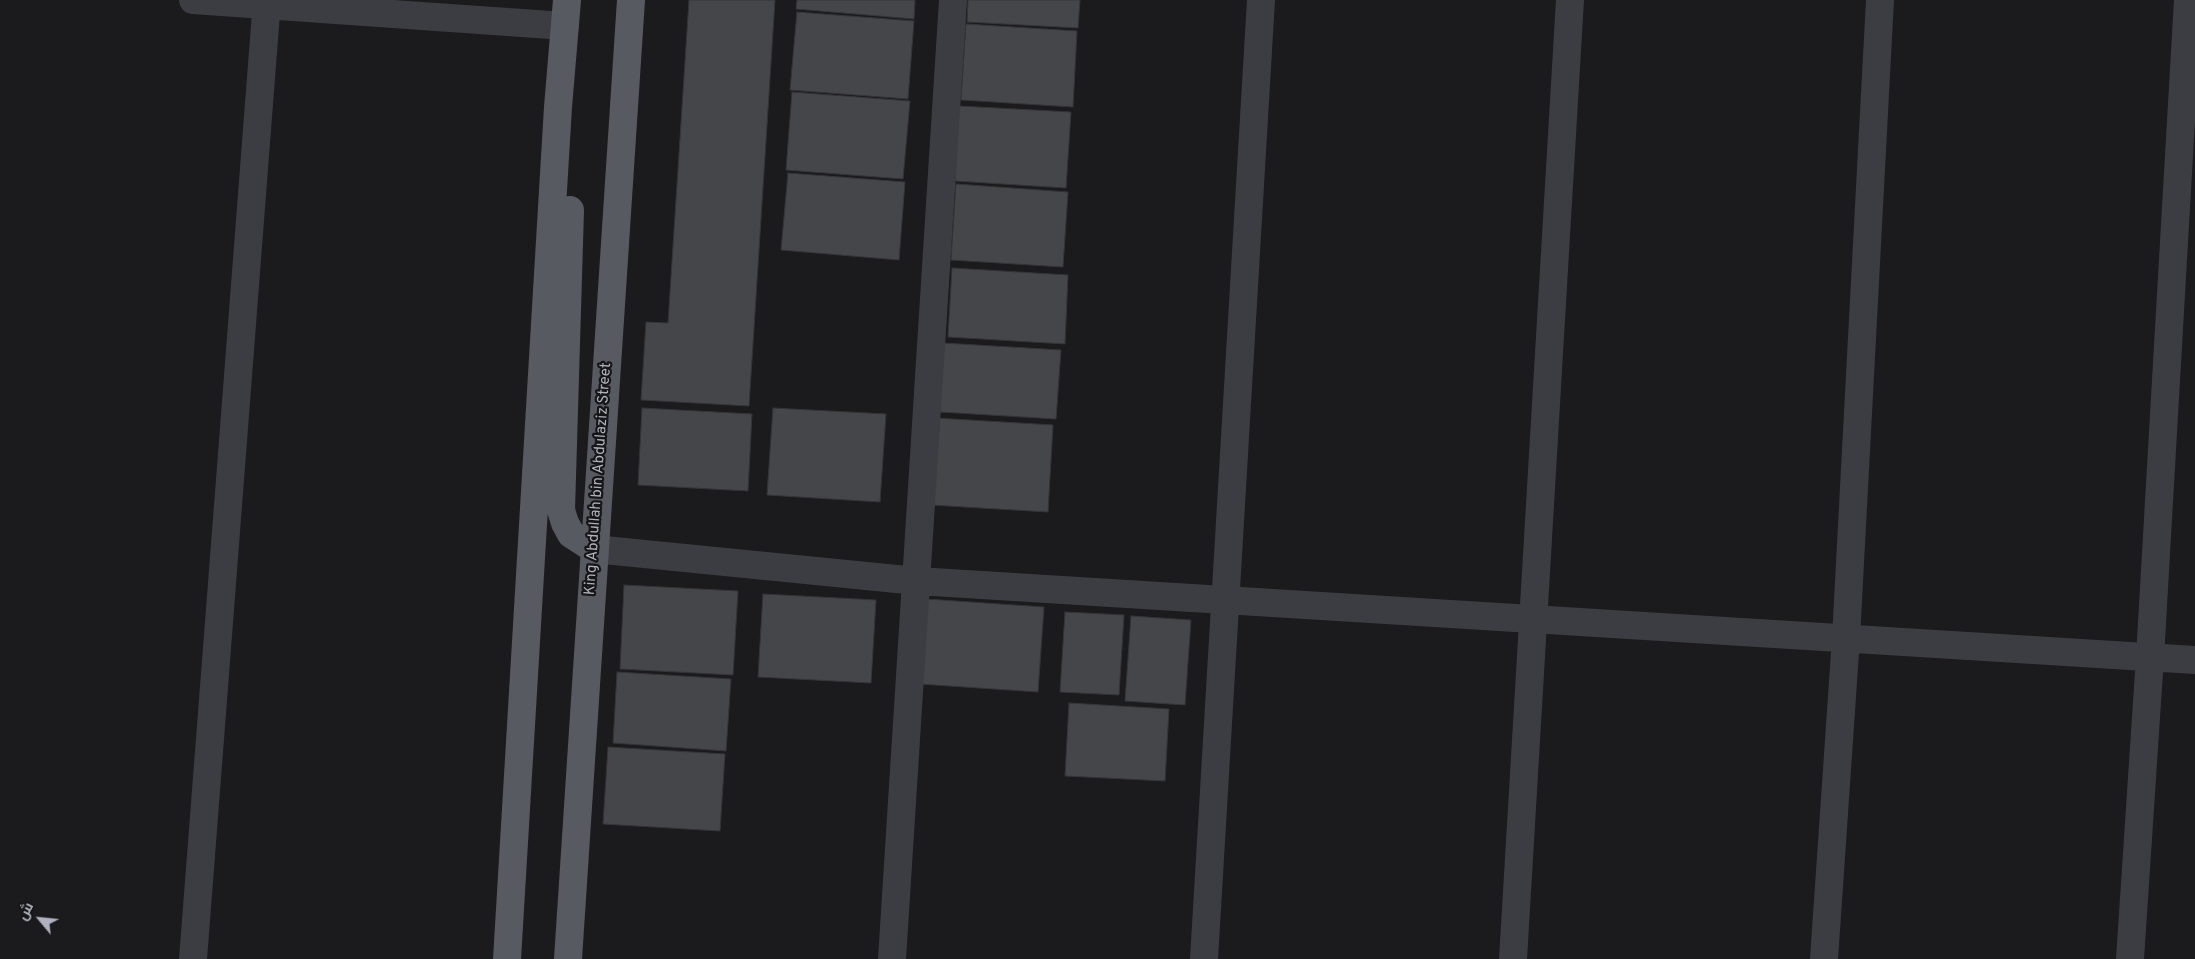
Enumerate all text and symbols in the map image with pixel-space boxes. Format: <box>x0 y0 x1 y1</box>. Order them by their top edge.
street label: King Abdullah bin Abdulaziz Street <box>582 362 616 596</box>
north arrow <box>15 894 65 944</box>
text: ش <box>15 900 38 924</box>

